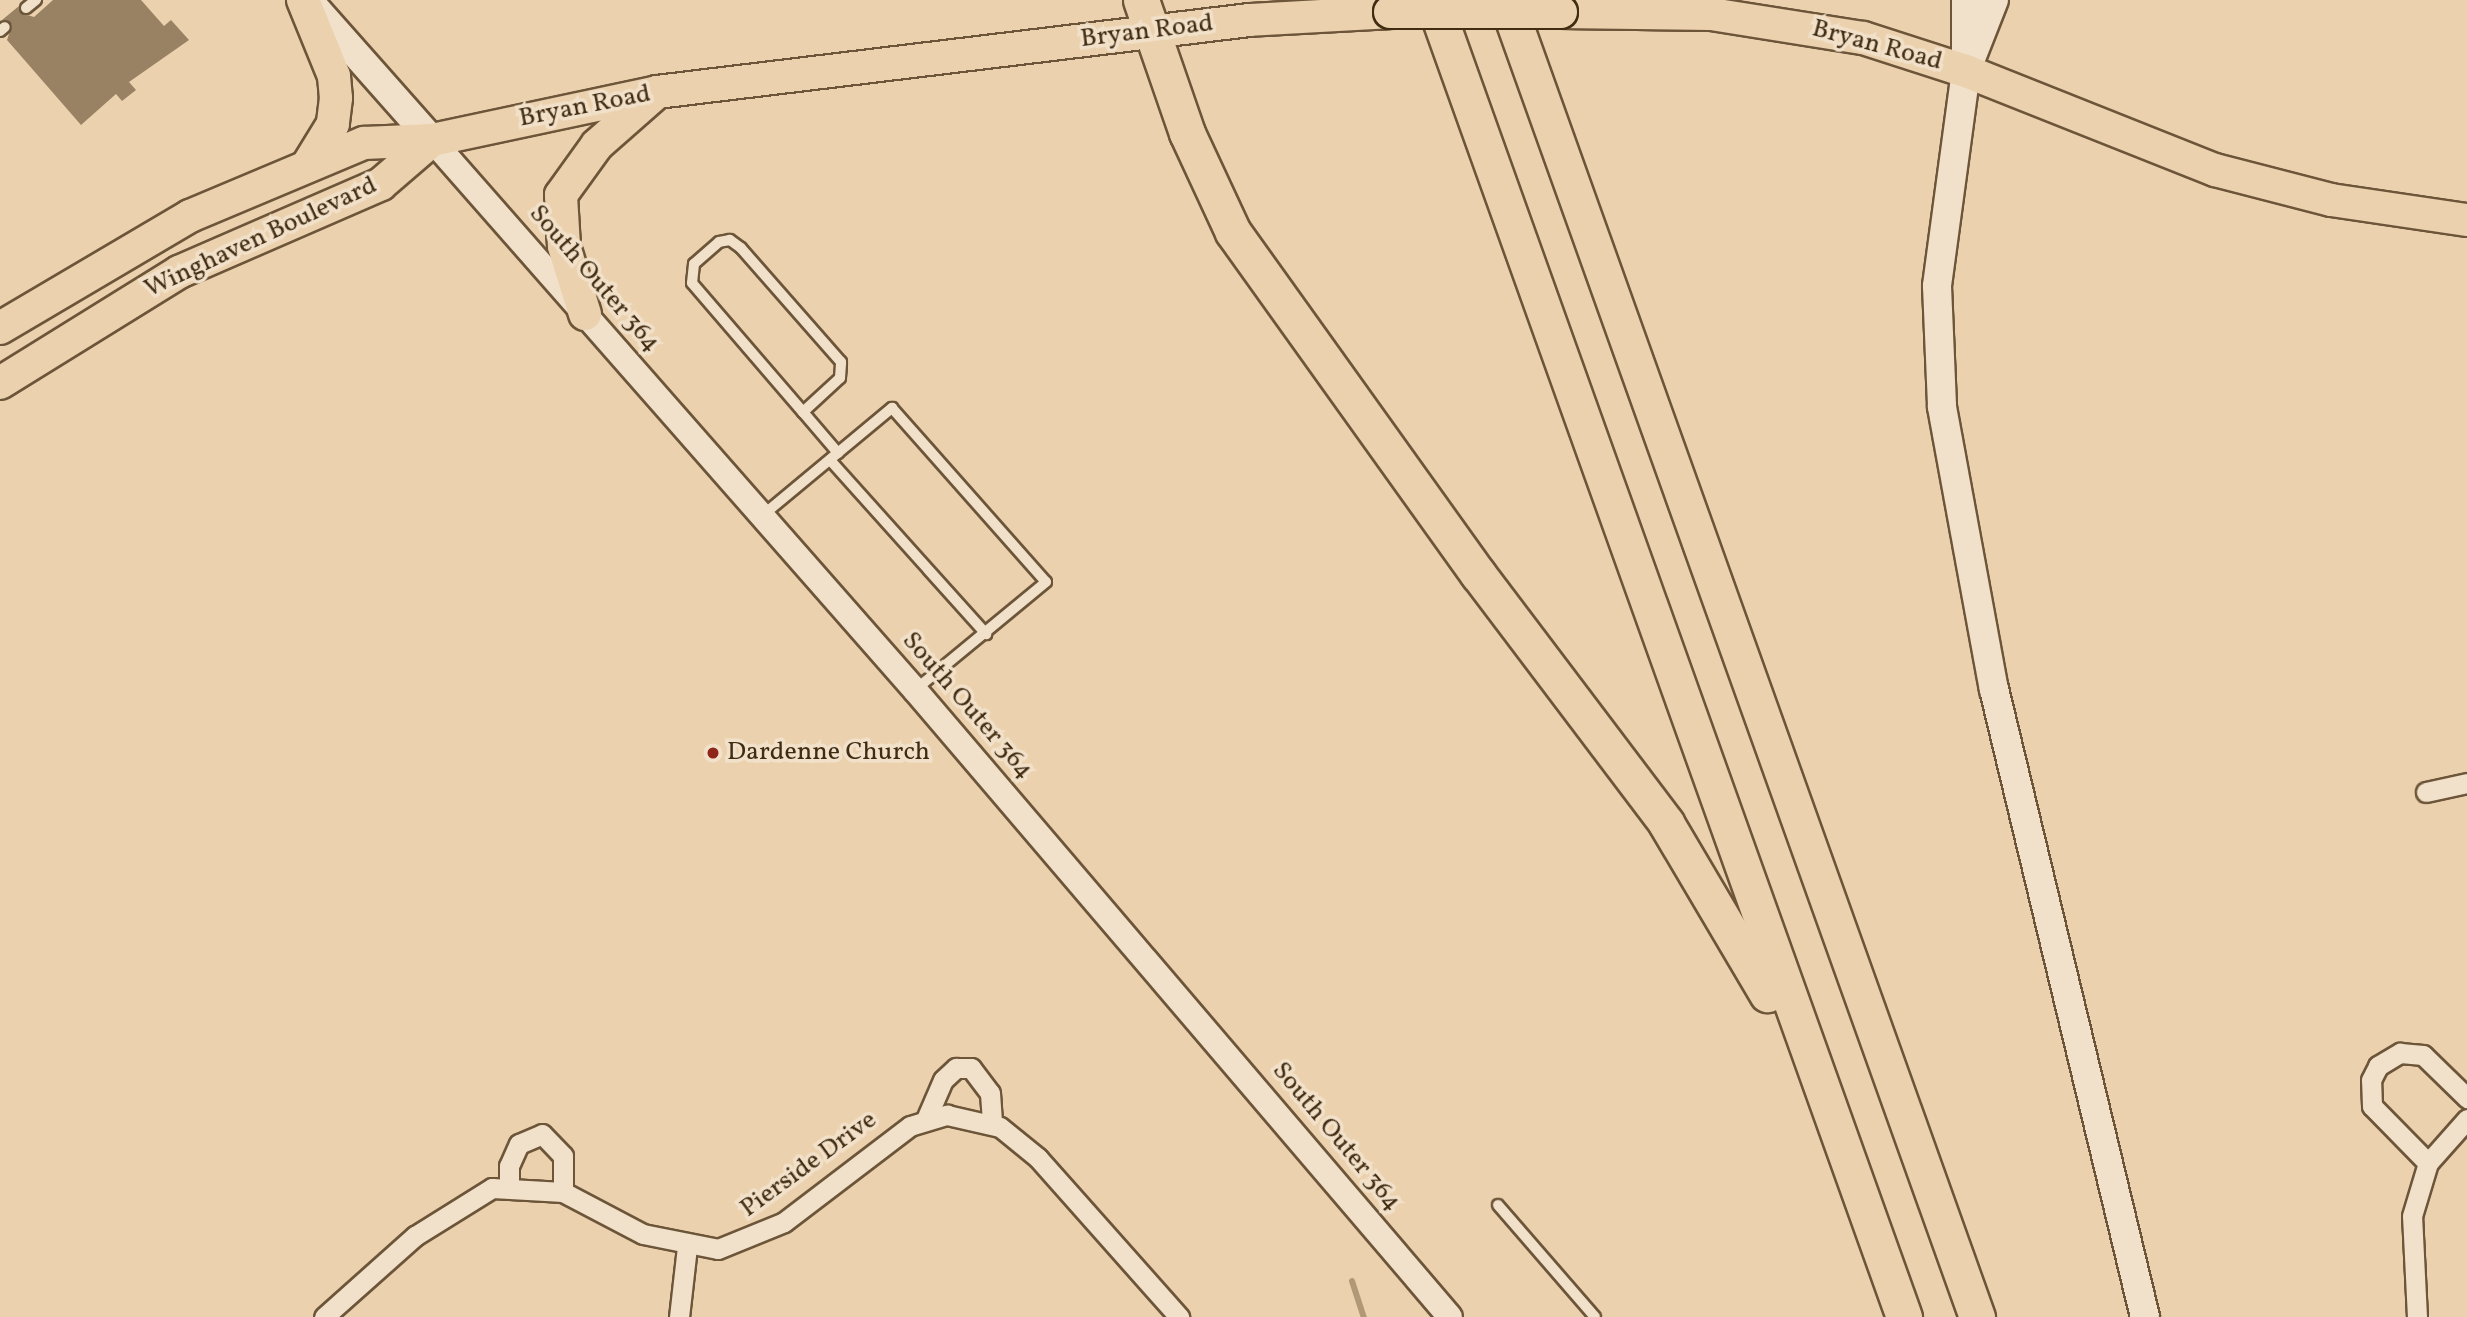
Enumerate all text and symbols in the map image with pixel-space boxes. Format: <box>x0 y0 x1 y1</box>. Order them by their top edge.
street label: Bryan Road <box>1079 8 1215 56</box>
street label: Bryan Road <box>1808 14 1946 78</box>
street label: Bryan Road <box>516 79 654 135</box>
street label: Winghaven Boulevard <box>140 170 382 306</box>
street label: South Outer 364 <box>522 199 666 359</box>
street label: South Outer 364 <box>895 626 1039 786</box>
place label: Dardenne Church <box>727 737 930 769</box>
marker: Dardenne Church <box>705 745 721 761</box>
street label: South Outer 364 <box>1265 1056 1407 1218</box>
street label: Pierside Drive <box>735 1105 883 1225</box>

